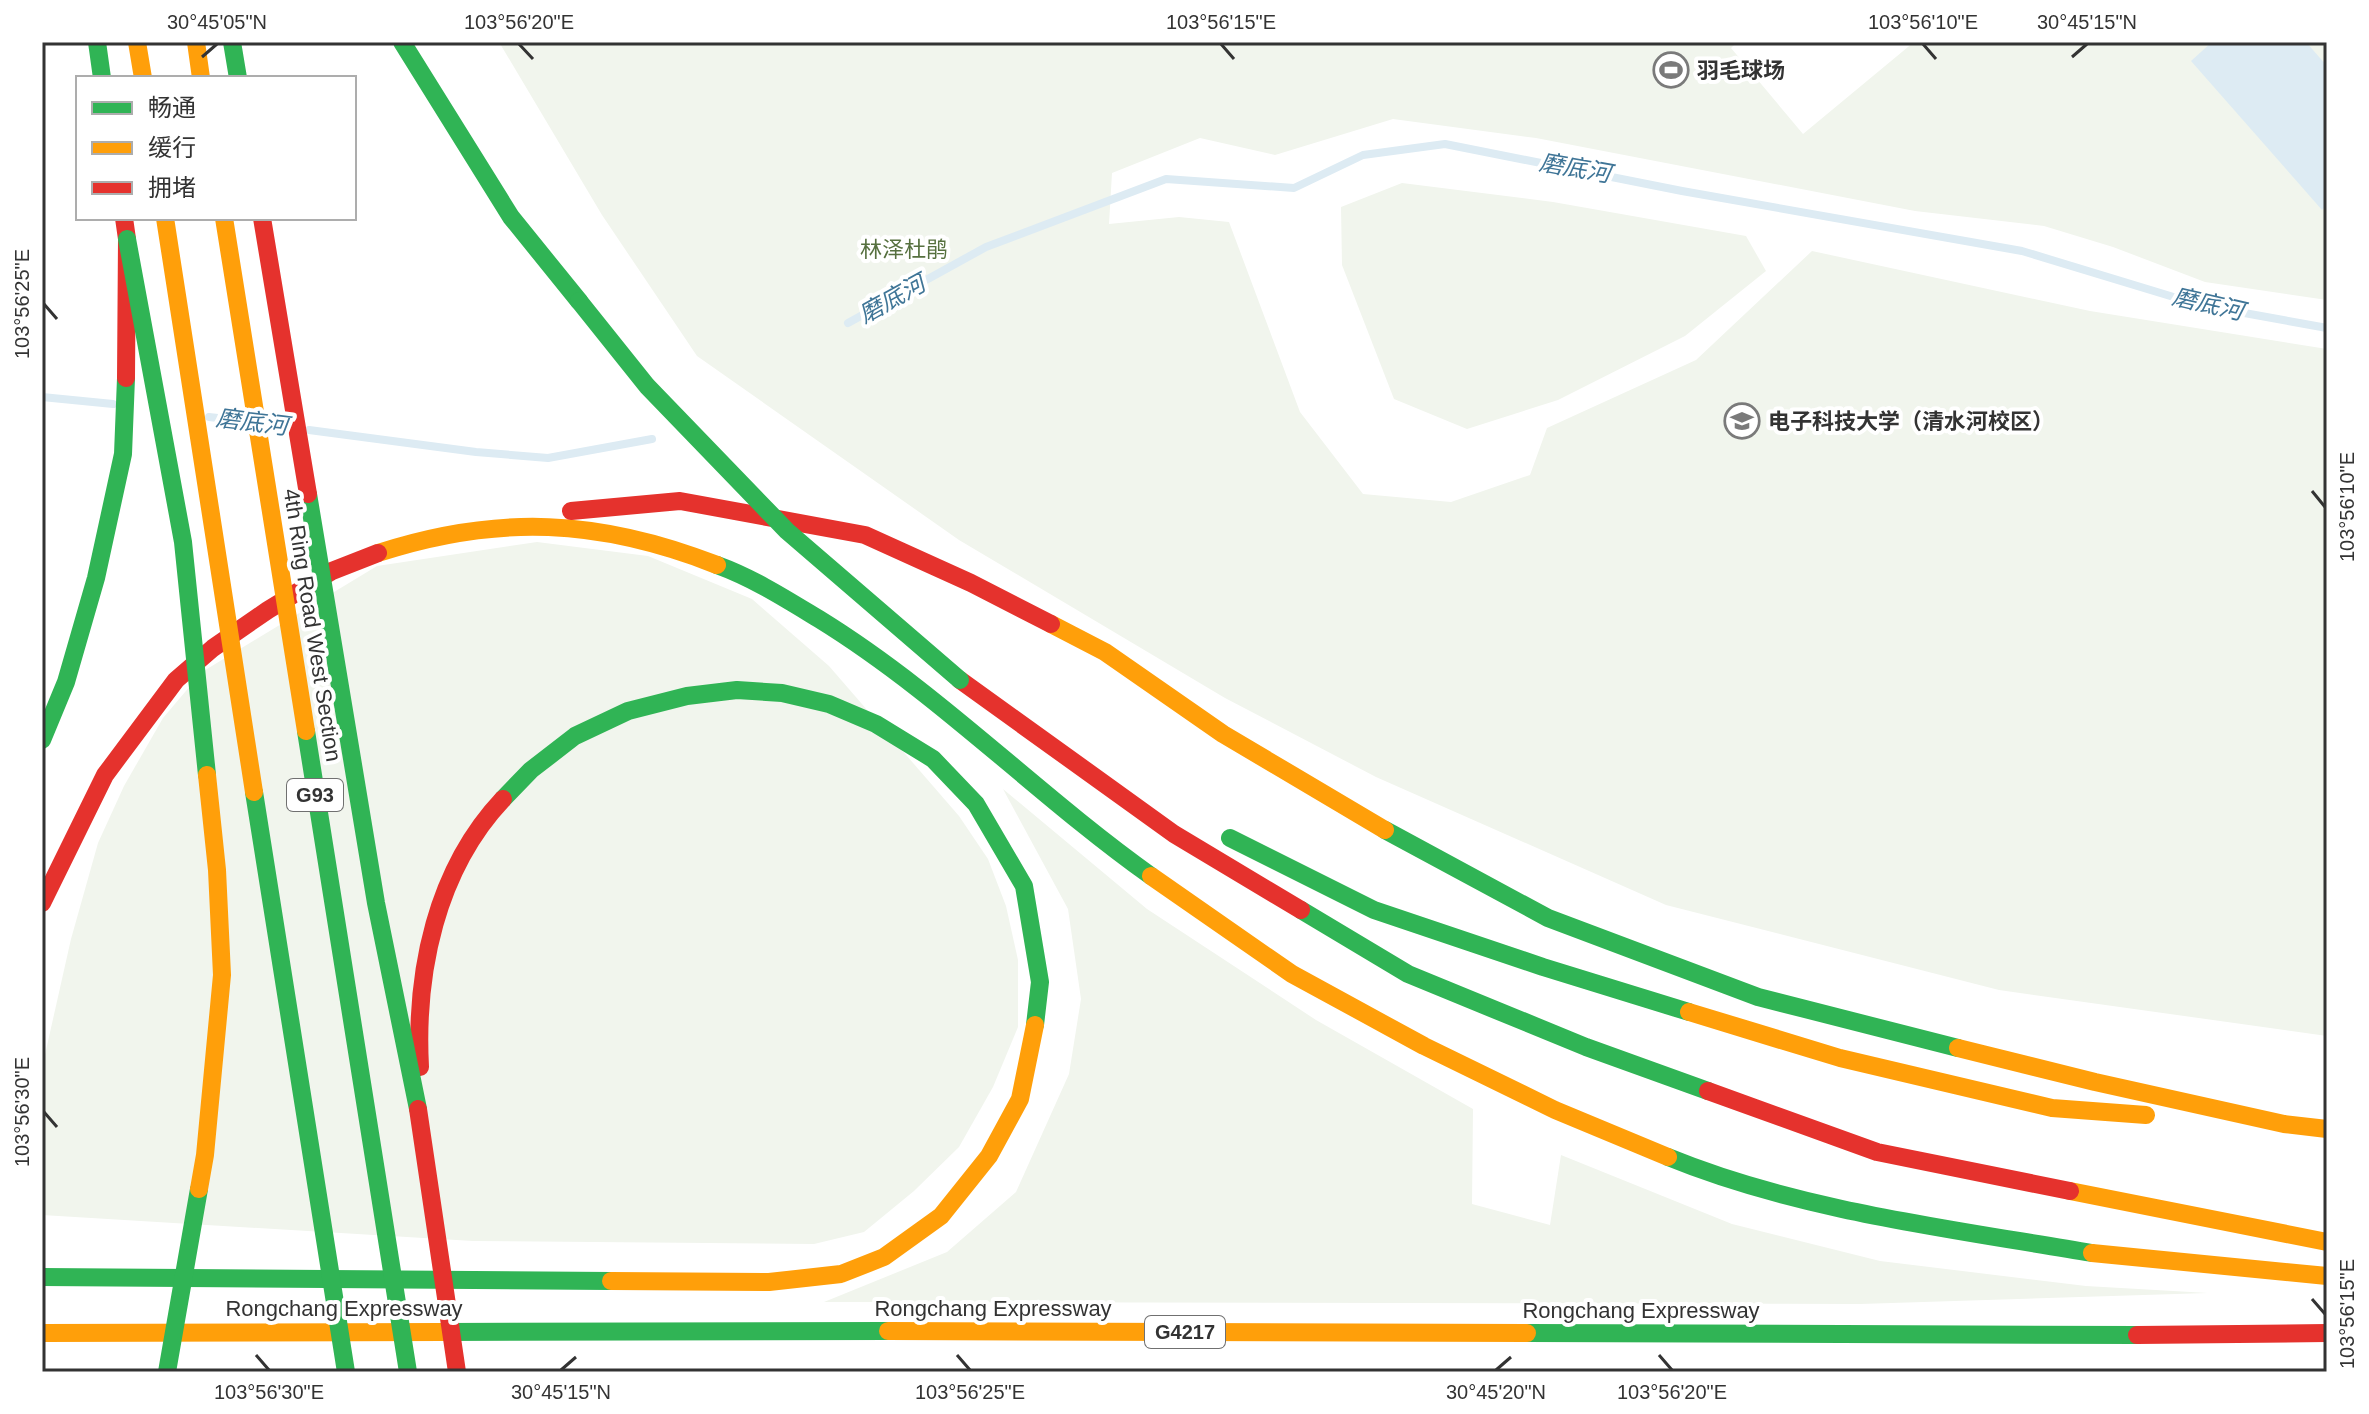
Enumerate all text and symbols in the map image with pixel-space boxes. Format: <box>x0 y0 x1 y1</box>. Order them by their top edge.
text: 30°45'05"N <box>167 11 267 33</box>
text: 103°56'20"E <box>464 11 574 33</box>
text: 103°56'15"E <box>1166 11 1276 33</box>
text: 103°56'10"E <box>1868 11 1978 33</box>
text: 30°45'15"N <box>2037 11 2137 33</box>
sports icon: 羽毛球场 <box>1652 51 1690 89</box>
place label: 羽毛球场 <box>1697 58 1785 83</box>
legend <box>76 76 356 220</box>
text: 畅通 <box>148 94 196 121</box>
text: 缓行 <box>148 134 196 161</box>
water label: 磨底河 <box>1537 148 1617 188</box>
text: 拥堵 <box>148 174 196 201</box>
park label: 林泽杜鹃 <box>860 237 948 262</box>
text: 103°56'25"E <box>11 249 33 359</box>
water label: 磨底河 <box>854 267 933 328</box>
water label: 磨底河 <box>2170 282 2250 326</box>
school or university icon: 电子科技大学（清水河校区） <box>1723 402 1761 440</box>
water label: 磨底河 <box>215 404 293 440</box>
place label: 电子科技大学（清水河校区） <box>1768 409 2054 434</box>
text: 103°56'10"E <box>2336 452 2358 562</box>
street label: 4th Ring Road West Section <box>279 487 346 763</box>
road number: G93 <box>287 779 343 811</box>
text: 103°56'30"E <box>11 1057 33 1167</box>
text: 103°56'15"E <box>2336 1259 2358 1369</box>
street label: Rongchang Expressway <box>225 1296 463 1321</box>
street label: Rongchang Expressway <box>874 1296 1112 1321</box>
street label: Rongchang Expressway <box>1522 1298 1760 1323</box>
road number: G4217 <box>1145 1316 1225 1348</box>
text: 103°56'30"E <box>214 1381 324 1403</box>
text: 30°45'15"N <box>511 1381 611 1403</box>
text: 103°56'25"E <box>915 1381 1025 1403</box>
text: 30°45'20"N <box>1446 1381 1546 1403</box>
text: 103°56'20"E <box>1617 1381 1727 1403</box>

